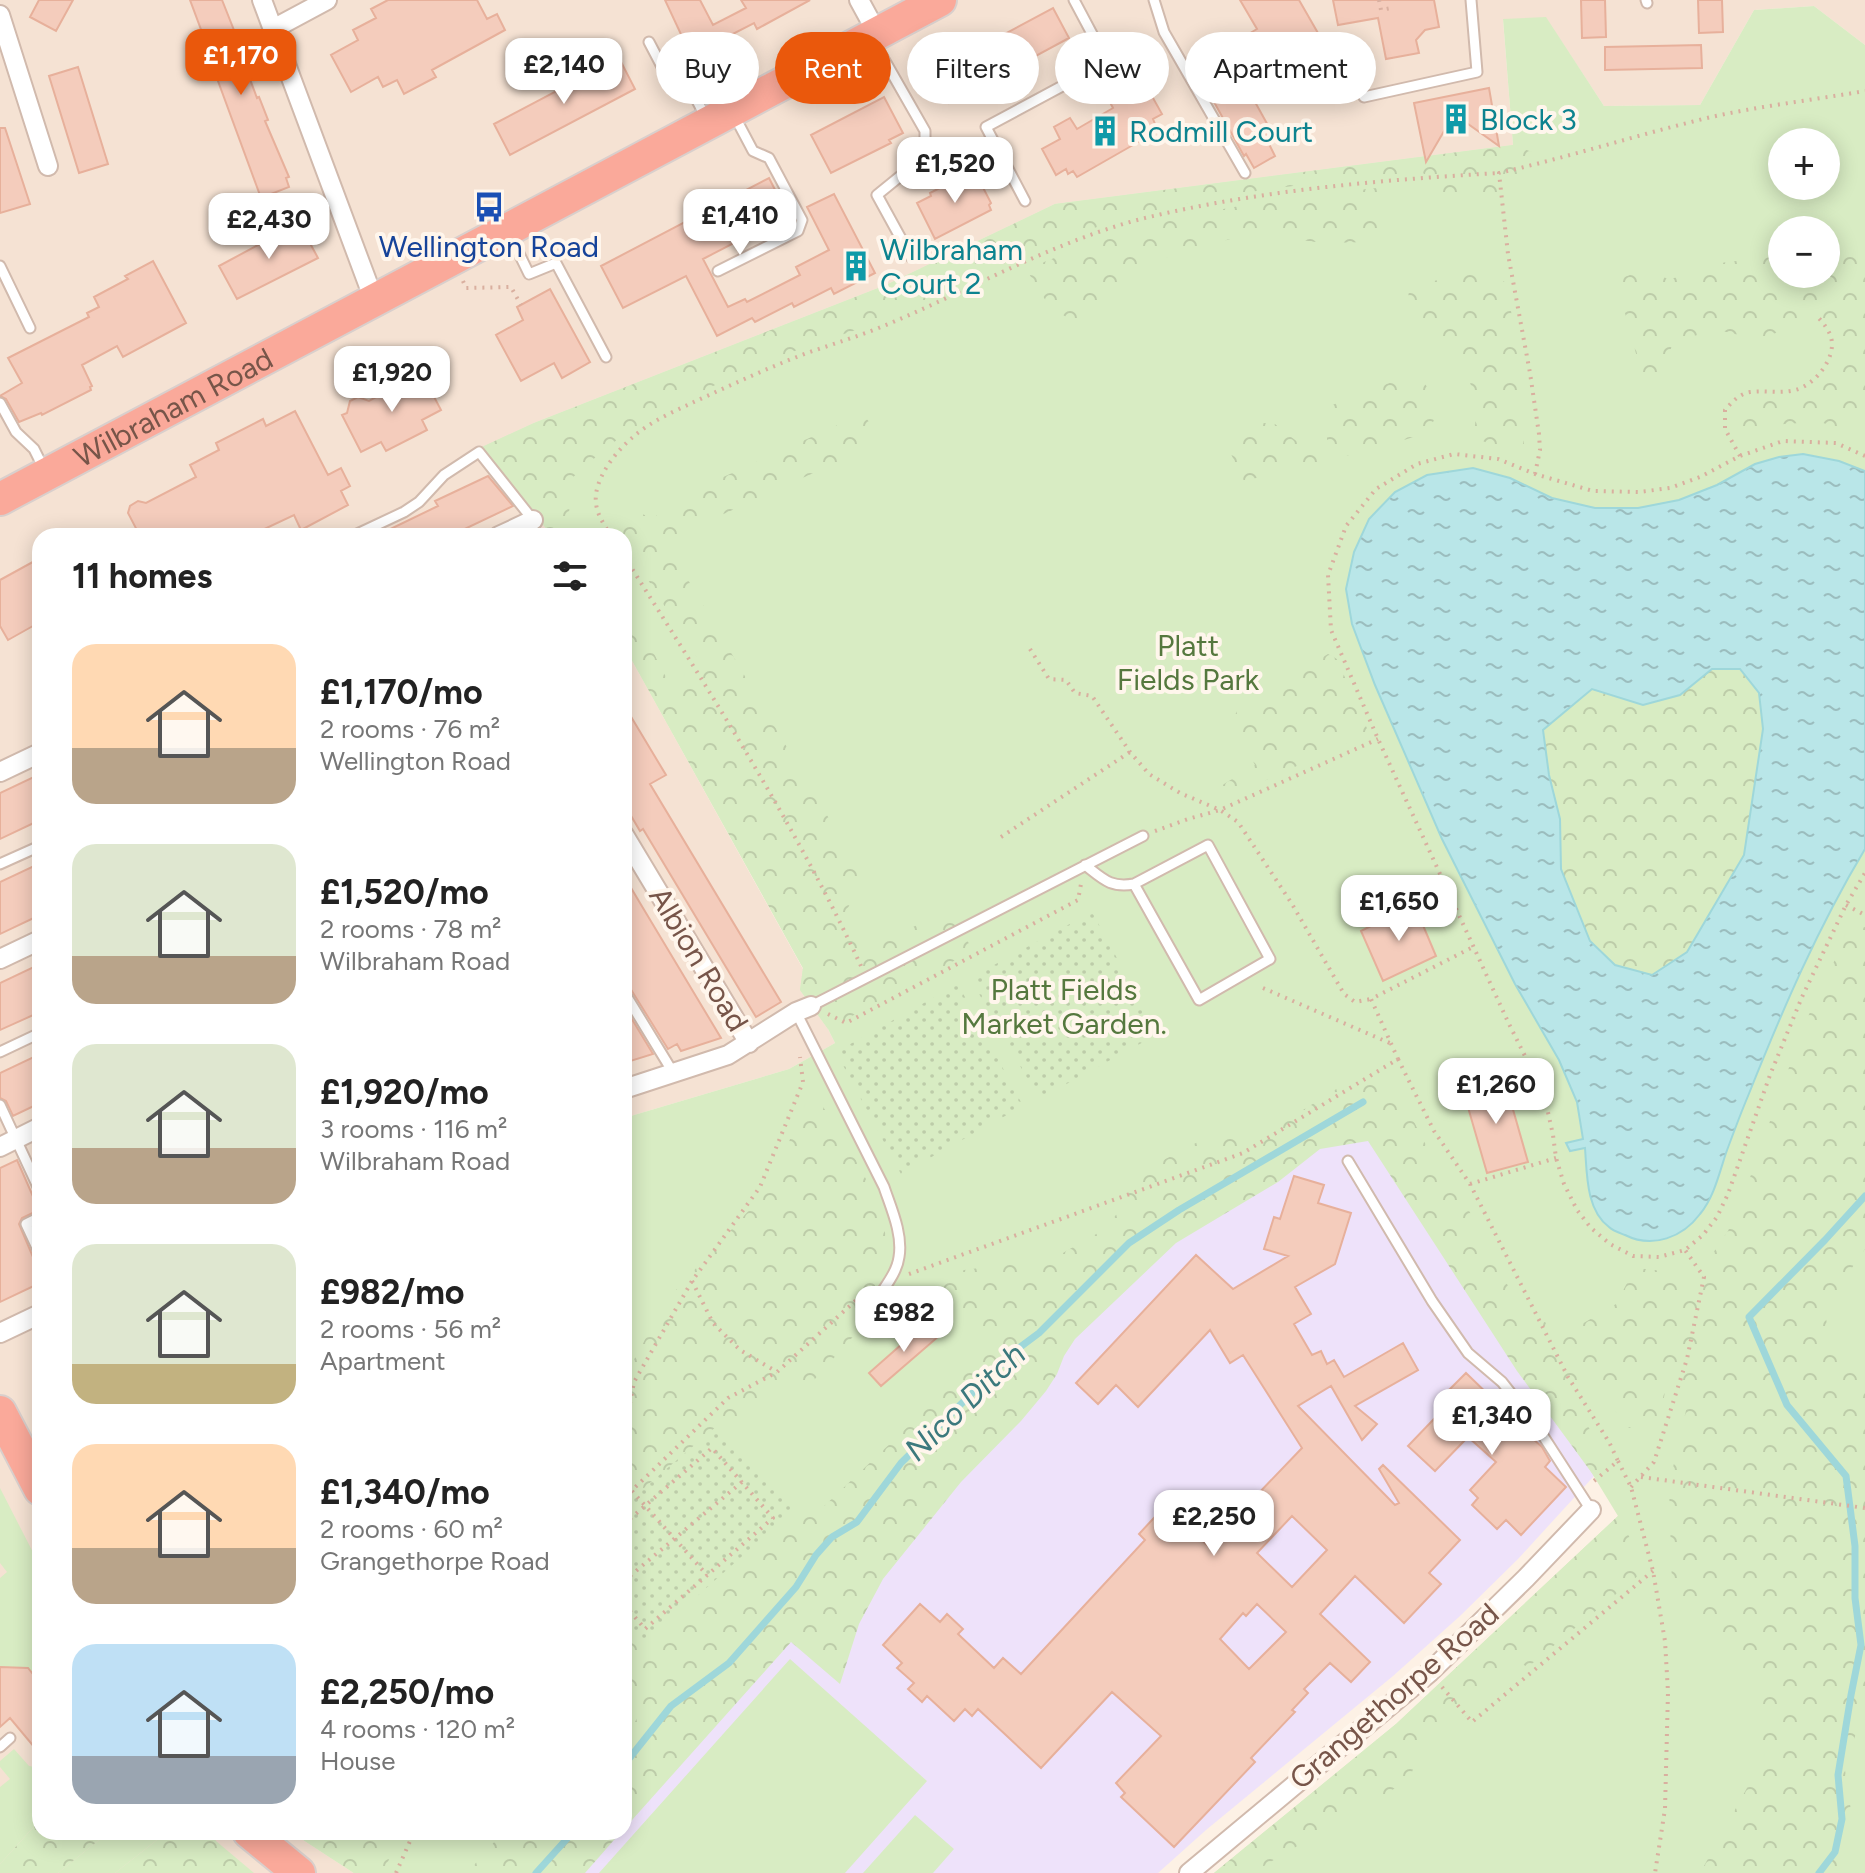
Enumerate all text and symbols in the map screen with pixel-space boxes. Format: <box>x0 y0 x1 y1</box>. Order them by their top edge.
pin: £1,170 <box>176 29 306 97</box>
chip: Buy <box>656 32 759 104</box>
chip: Rent <box>775 32 891 104</box>
chip: Filters <box>907 32 1039 104</box>
chip: New <box>1055 32 1169 104</box>
chip: Apartment <box>1185 32 1376 104</box>
pin: £2,140 <box>499 38 629 106</box>
text: £1,170 <box>203 39 279 71</box>
text: £2,140 <box>523 48 605 80</box>
place label: Block 3 <box>1480 101 1577 138</box>
building icon: Block 3 <box>1439 102 1473 136</box>
place label: Rodmill Court <box>1129 113 1313 150</box>
building icon: Rodmill Court <box>1088 114 1122 148</box>
map controls <box>1768 128 1840 288</box>
button: + <box>1768 128 1840 200</box>
pin: £1,520 <box>890 137 1020 205</box>
text: £1,520 <box>915 147 995 179</box>
pin: £1,410 <box>675 189 805 257</box>
bus stop icon: Wellington Road <box>472 190 506 224</box>
pin: £2,430 <box>204 193 334 261</box>
text: £1,410 <box>701 199 779 231</box>
text: £2,430 <box>227 203 311 235</box>
button: − <box>1768 216 1840 288</box>
place label: Wellington Road <box>379 228 599 265</box>
place label: Wilbraham Court 2 <box>880 231 1023 302</box>
building icon: Wilbraham Court 2 <box>839 249 873 283</box>
street label: Wilbraham Road <box>67 339 279 475</box>
pin: £1,920 <box>327 346 457 414</box>
text: £1,920 <box>352 356 432 388</box>
icon: filters <box>548 554 592 598</box>
text: 11 homes <box>72 556 212 597</box>
park label: Platt Fields Park <box>1117 627 1260 698</box>
text: £1,170/mo <box>320 672 483 713</box>
icon: home <box>136 676 232 772</box>
text: 2 rooms · 76 m² <box>320 713 500 745</box>
text: Wellington Road <box>320 745 511 777</box>
text: £1,520/mo <box>320 872 489 913</box>
pin: £1,650 <box>1334 875 1464 943</box>
icon: home <box>136 876 232 972</box>
street label: Albion Road <box>641 880 757 1038</box>
text: £1,650 <box>1359 885 1439 917</box>
text: 2 rooms · 78 m² <box>320 913 501 945</box>
text: Wilbraham Road <box>320 945 510 977</box>
park label: Platt Fields Market Garden. <box>961 971 1167 1042</box>
pin: £1,260 <box>1431 1058 1561 1126</box>
text: £1,260 <box>1456 1068 1536 1100</box>
text: £1,920/mo <box>320 1072 489 1113</box>
icon: home <box>136 1076 232 1172</box>
text: 3 rooms · 116 m² <box>320 1113 507 1145</box>
text: Wilbraham Road <box>320 1145 510 1177</box>
text: £982/mo <box>320 1272 465 1313</box>
icon: home <box>136 1276 232 1372</box>
pin: £982 <box>857 1286 951 1354</box>
text: £982 <box>873 1296 935 1328</box>
text: 2 rooms · 56 m² <box>320 1313 501 1345</box>
water label: Nico Ditch <box>897 1335 1033 1469</box>
text: Apartment <box>320 1345 446 1377</box>
pin: £1,340 <box>1427 1389 1557 1457</box>
text: £1,340 <box>1452 1399 1532 1431</box>
text: £1,340/mo <box>320 1472 490 1513</box>
icon: home <box>136 1476 232 1572</box>
pin: £2,250 <box>1149 1490 1279 1558</box>
text: £2,250 <box>1172 1500 1256 1532</box>
text: 2 rooms · 60 m² <box>320 1513 503 1545</box>
text: Grangethorpe Road <box>320 1545 550 1577</box>
street label: Grangethorpe Road <box>1282 1595 1506 1797</box>
text: £2,250/mo <box>320 1672 494 1713</box>
icon: home <box>136 1676 232 1772</box>
text: 4 rooms · 120 m² <box>320 1713 515 1745</box>
text: House <box>320 1745 395 1777</box>

